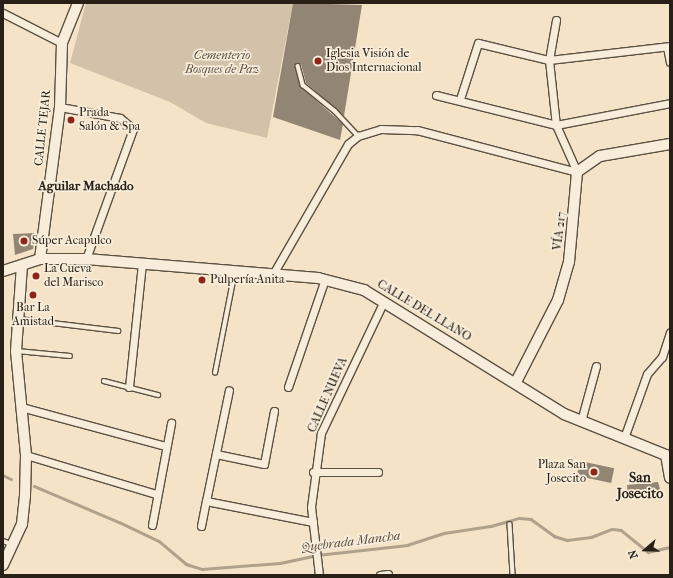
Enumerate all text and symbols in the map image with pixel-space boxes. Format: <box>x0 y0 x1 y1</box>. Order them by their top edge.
place label: Iglesia Visión de Dios Internacional <box>326 47 422 75</box>
park label: Cementerio Bosques de Paz <box>185 49 259 77</box>
marker: Iglesia Visión de Dios Internacional <box>313 56 323 66</box>
street label: CALLE TEJAR <box>32 89 54 167</box>
place label: Prada Salón & Spa <box>79 106 140 134</box>
marker: Prada Salón & Spa <box>66 115 76 125</box>
district label: Aguilar Machado <box>38 178 134 194</box>
street label: VÍA 217 <box>550 211 570 251</box>
place label: Súper Acapulco <box>32 234 112 248</box>
marker: Súper Acapulco <box>19 236 29 246</box>
place label: La Cueva del Marisco <box>44 262 103 290</box>
marker: La Cueva del Marisco <box>31 271 41 281</box>
place label: Pulpería Anita <box>210 273 285 287</box>
marker: Pulpería Anita <box>197 275 207 285</box>
street label: CALLE DEL LLANO <box>374 277 474 345</box>
marker: Bar La Amistad <box>28 290 38 300</box>
place label: Bar La Amistad <box>12 301 54 329</box>
street label: CALLE NUEVA <box>305 355 351 435</box>
place label: Plaza San Josecito <box>538 458 586 486</box>
marker: Plaza San Josecito <box>589 467 599 477</box>
district label: San Josecito <box>617 470 663 502</box>
water label: Quebrada Mancha <box>301 528 401 556</box>
north arrow <box>625 530 665 570</box>
text: N <box>626 548 641 560</box>

